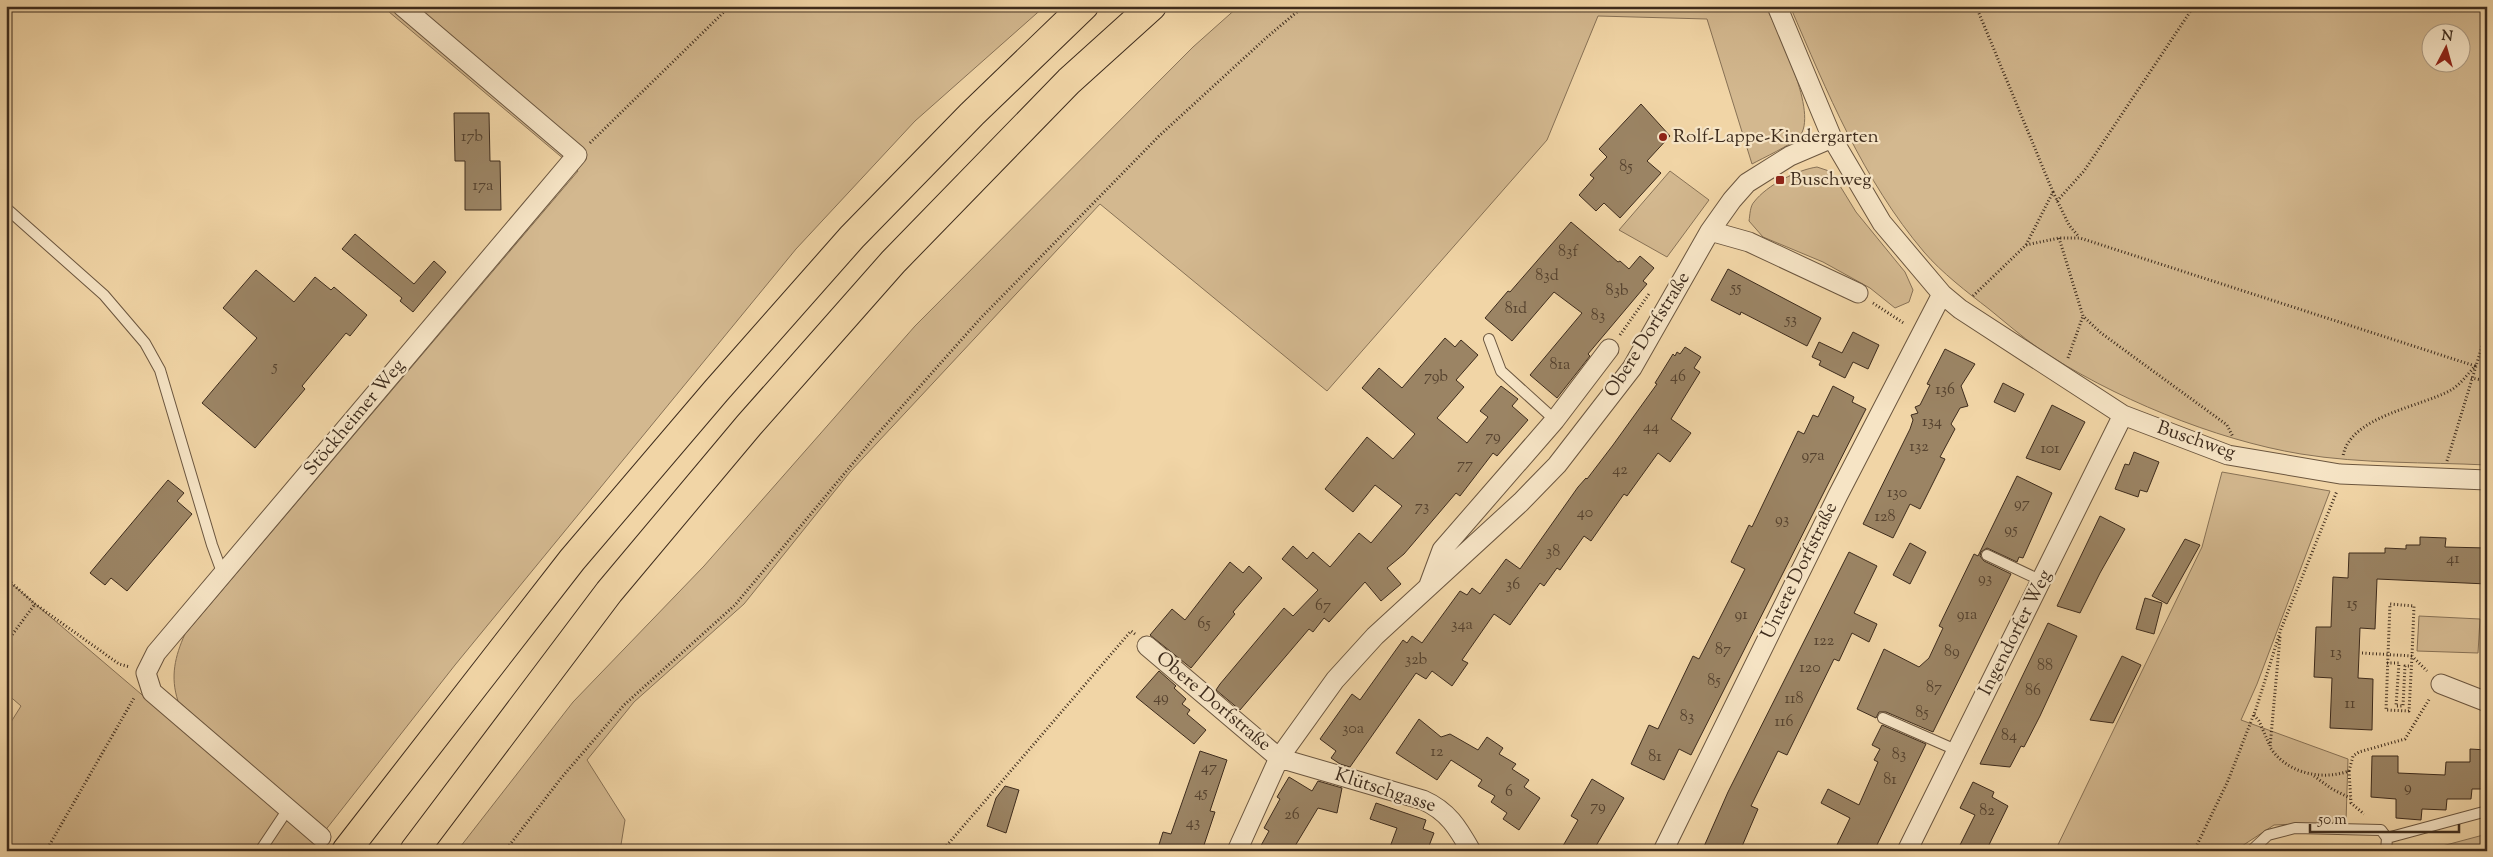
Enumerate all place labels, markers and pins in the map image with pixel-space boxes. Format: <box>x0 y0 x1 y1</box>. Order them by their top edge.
place label: Rolf-Lappe-Kindergarten <box>1673 124 1879 151</box>
marker: Rolf-Lappe-Kindergarten <box>1657 131 1669 143</box>
place label: Buschweg <box>1790 167 1872 194</box>
marker: Buschweg <box>1774 174 1786 186</box>

